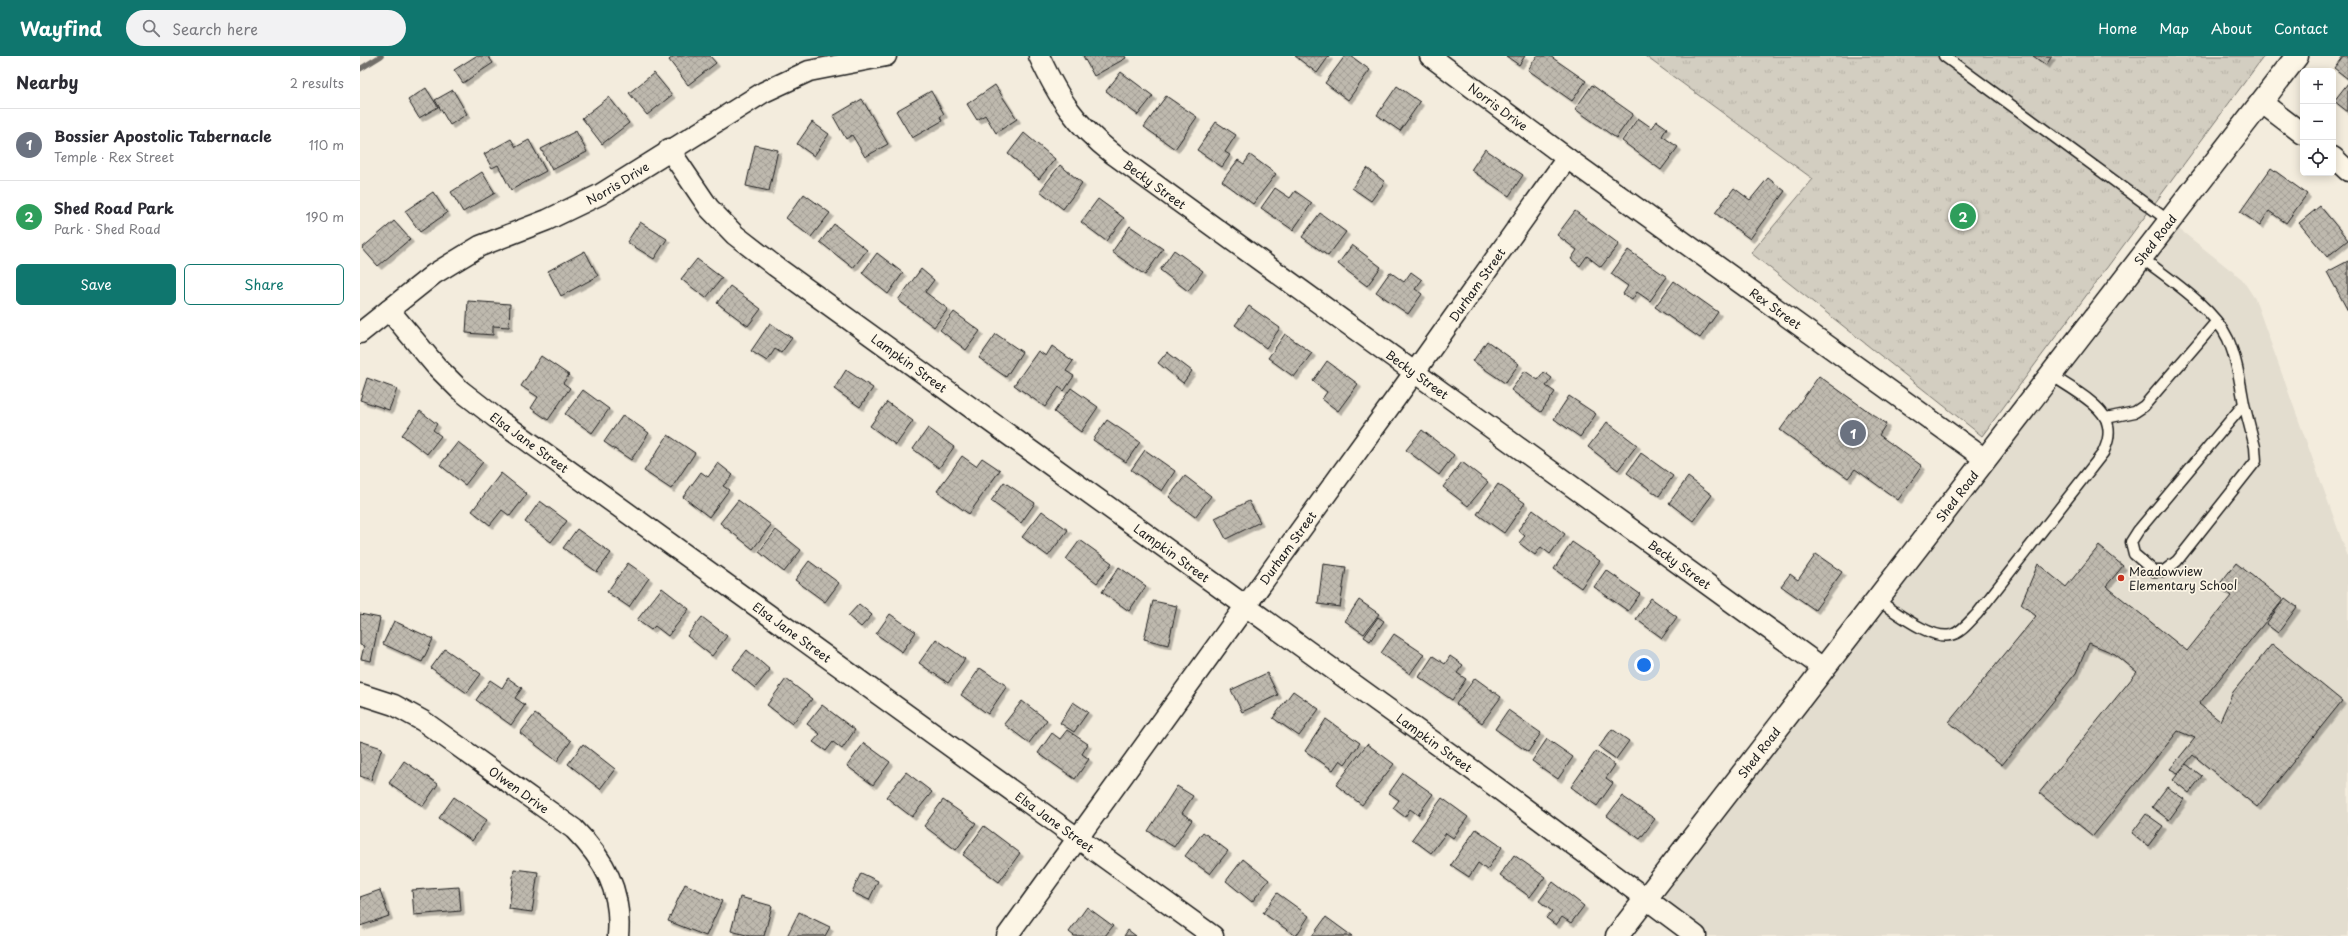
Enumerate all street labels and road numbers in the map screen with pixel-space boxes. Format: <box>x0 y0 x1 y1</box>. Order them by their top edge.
street label: Norris Drive <box>1465 79 1532 135</box>
street label: Becky Street <box>1120 155 1190 213</box>
street label: Norris Drive <box>583 157 652 209</box>
street label: Shed Road <box>2130 210 2181 269</box>
street label: Durham Street <box>1444 244 1509 325</box>
street label: Rex Street <box>1746 283 1805 333</box>
street label: Lampkin Street <box>868 329 951 397</box>
street label: Becky Street <box>1382 345 1453 403</box>
street label: Elsa Jane Street <box>486 408 573 477</box>
street label: Shed Road <box>1931 467 1982 525</box>
street label: Durham Street <box>1255 507 1320 588</box>
street label: Lampkin Street <box>1130 519 1214 586</box>
street label: Becky Street <box>1645 535 1715 593</box>
street label: Elsa Jane Street <box>749 597 835 667</box>
street label: Lampkin Street <box>1393 709 1476 776</box>
street label: Shed Road <box>1733 723 1784 782</box>
street label: Olwen Drive <box>485 762 553 817</box>
street label: Elsa Jane Street <box>1012 787 1098 856</box>

